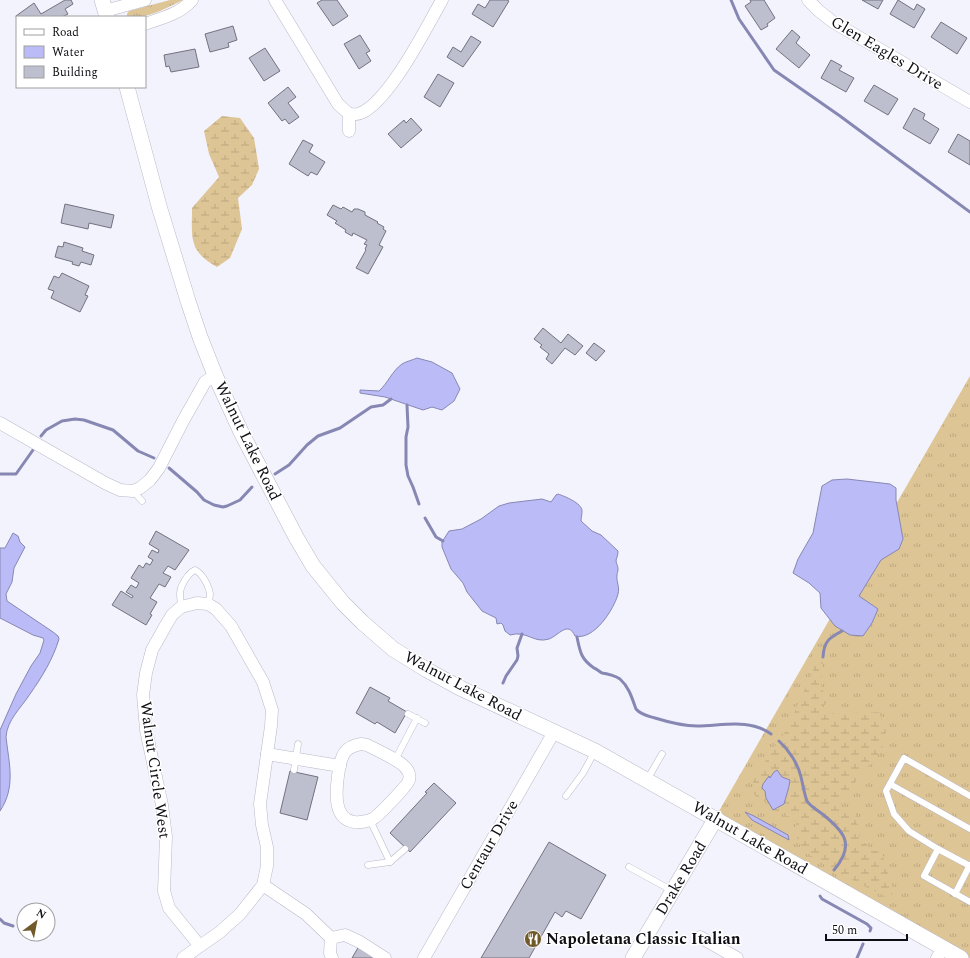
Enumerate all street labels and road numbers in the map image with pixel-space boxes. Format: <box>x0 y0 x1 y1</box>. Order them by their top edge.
street label: Glen Eagles Drive <box>826 10 948 96</box>
street label: Walnut Lake Road <box>209 377 287 505</box>
street label: Walnut Lake Road <box>400 645 526 727</box>
street label: Walnut Circle West <box>133 700 177 841</box>
street label: Centaur Drive <box>453 795 525 895</box>
street label: Walnut Lake Road <box>688 795 812 881</box>
street label: Drake Road <box>649 836 713 920</box>

